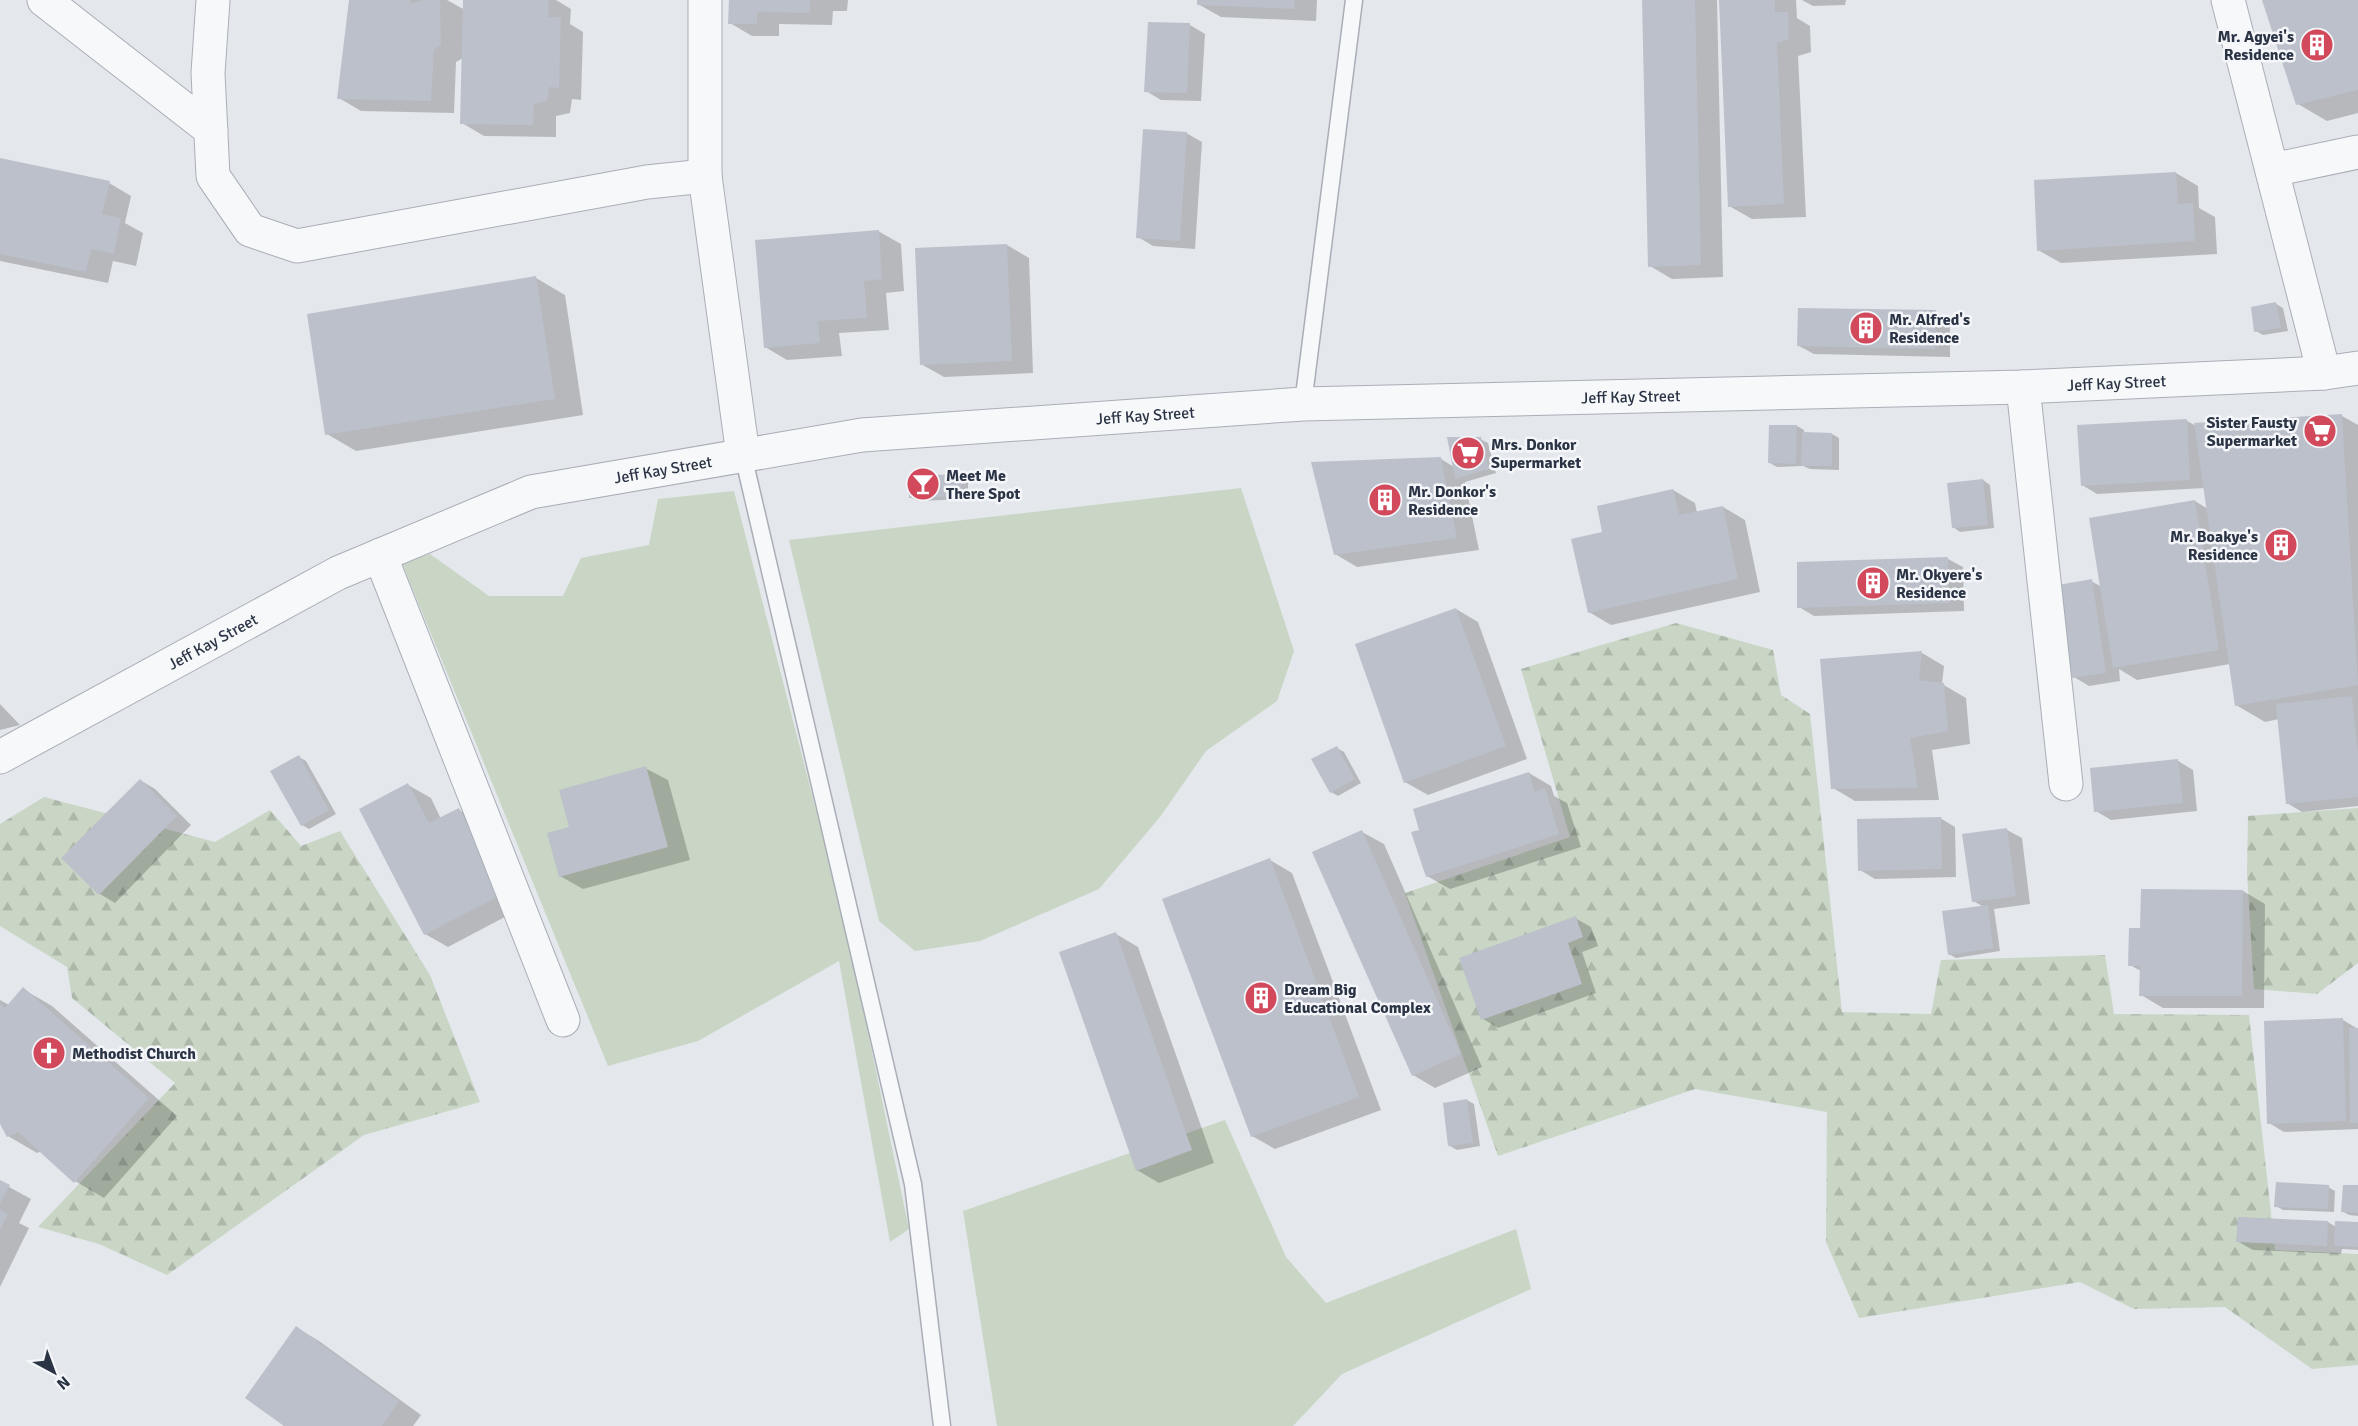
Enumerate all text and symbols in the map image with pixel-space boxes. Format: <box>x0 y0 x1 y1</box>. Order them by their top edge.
place label: Mr. Agyei's Residence <box>2217 27 2294 65</box>
building icon: Mr. Agyei's Residence <box>2299 27 2335 63</box>
building icon: Mr. Alfred's Residence <box>1848 310 1884 346</box>
place label: Mr. Alfred's Residence <box>1889 310 1970 348</box>
street label: Jeff Kay Street <box>2067 371 2167 396</box>
street label: Jeff Kay Street <box>1581 386 1681 408</box>
street label: Jeff Kay Street <box>1095 403 1196 430</box>
place label: Sister Fausty Supermarket <box>2206 413 2297 451</box>
supermarket icon: Sister Fausty Supermarket <box>2302 413 2338 449</box>
supermarket icon: Mrs. Donkor Supermarket <box>1450 435 1486 471</box>
place label: Mrs. Donkor Supermarket <box>1491 435 1581 473</box>
street label: Jeff Kay Street <box>613 452 714 489</box>
bar icon: Meet Me There Spot <box>905 466 941 502</box>
place label: Meet Me There Spot <box>946 466 1020 504</box>
building icon: Mr. Donkor's Residence <box>1367 482 1403 518</box>
place label: Mr. Donkor's Residence <box>1408 482 1496 520</box>
place label: Mr. Boakye's Residence <box>2170 527 2258 565</box>
building icon: Mr. Boakye's Residence <box>2263 527 2299 563</box>
building icon: Mr. Okyere's Residence <box>1855 565 1891 601</box>
place label: Mr. Okyere's Residence <box>1896 565 1982 603</box>
street label: Jeff Kay Street <box>165 609 262 675</box>
building icon: Dream Big Educational Complex <box>1243 980 1279 1016</box>
place label: Dream Big Educational Complex <box>1284 980 1431 1018</box>
church icon: Methodist Church <box>31 1035 67 1071</box>
place label: Methodist Church <box>72 1044 196 1064</box>
north arrow <box>24 1342 84 1402</box>
text: N <box>52 1371 74 1394</box>

